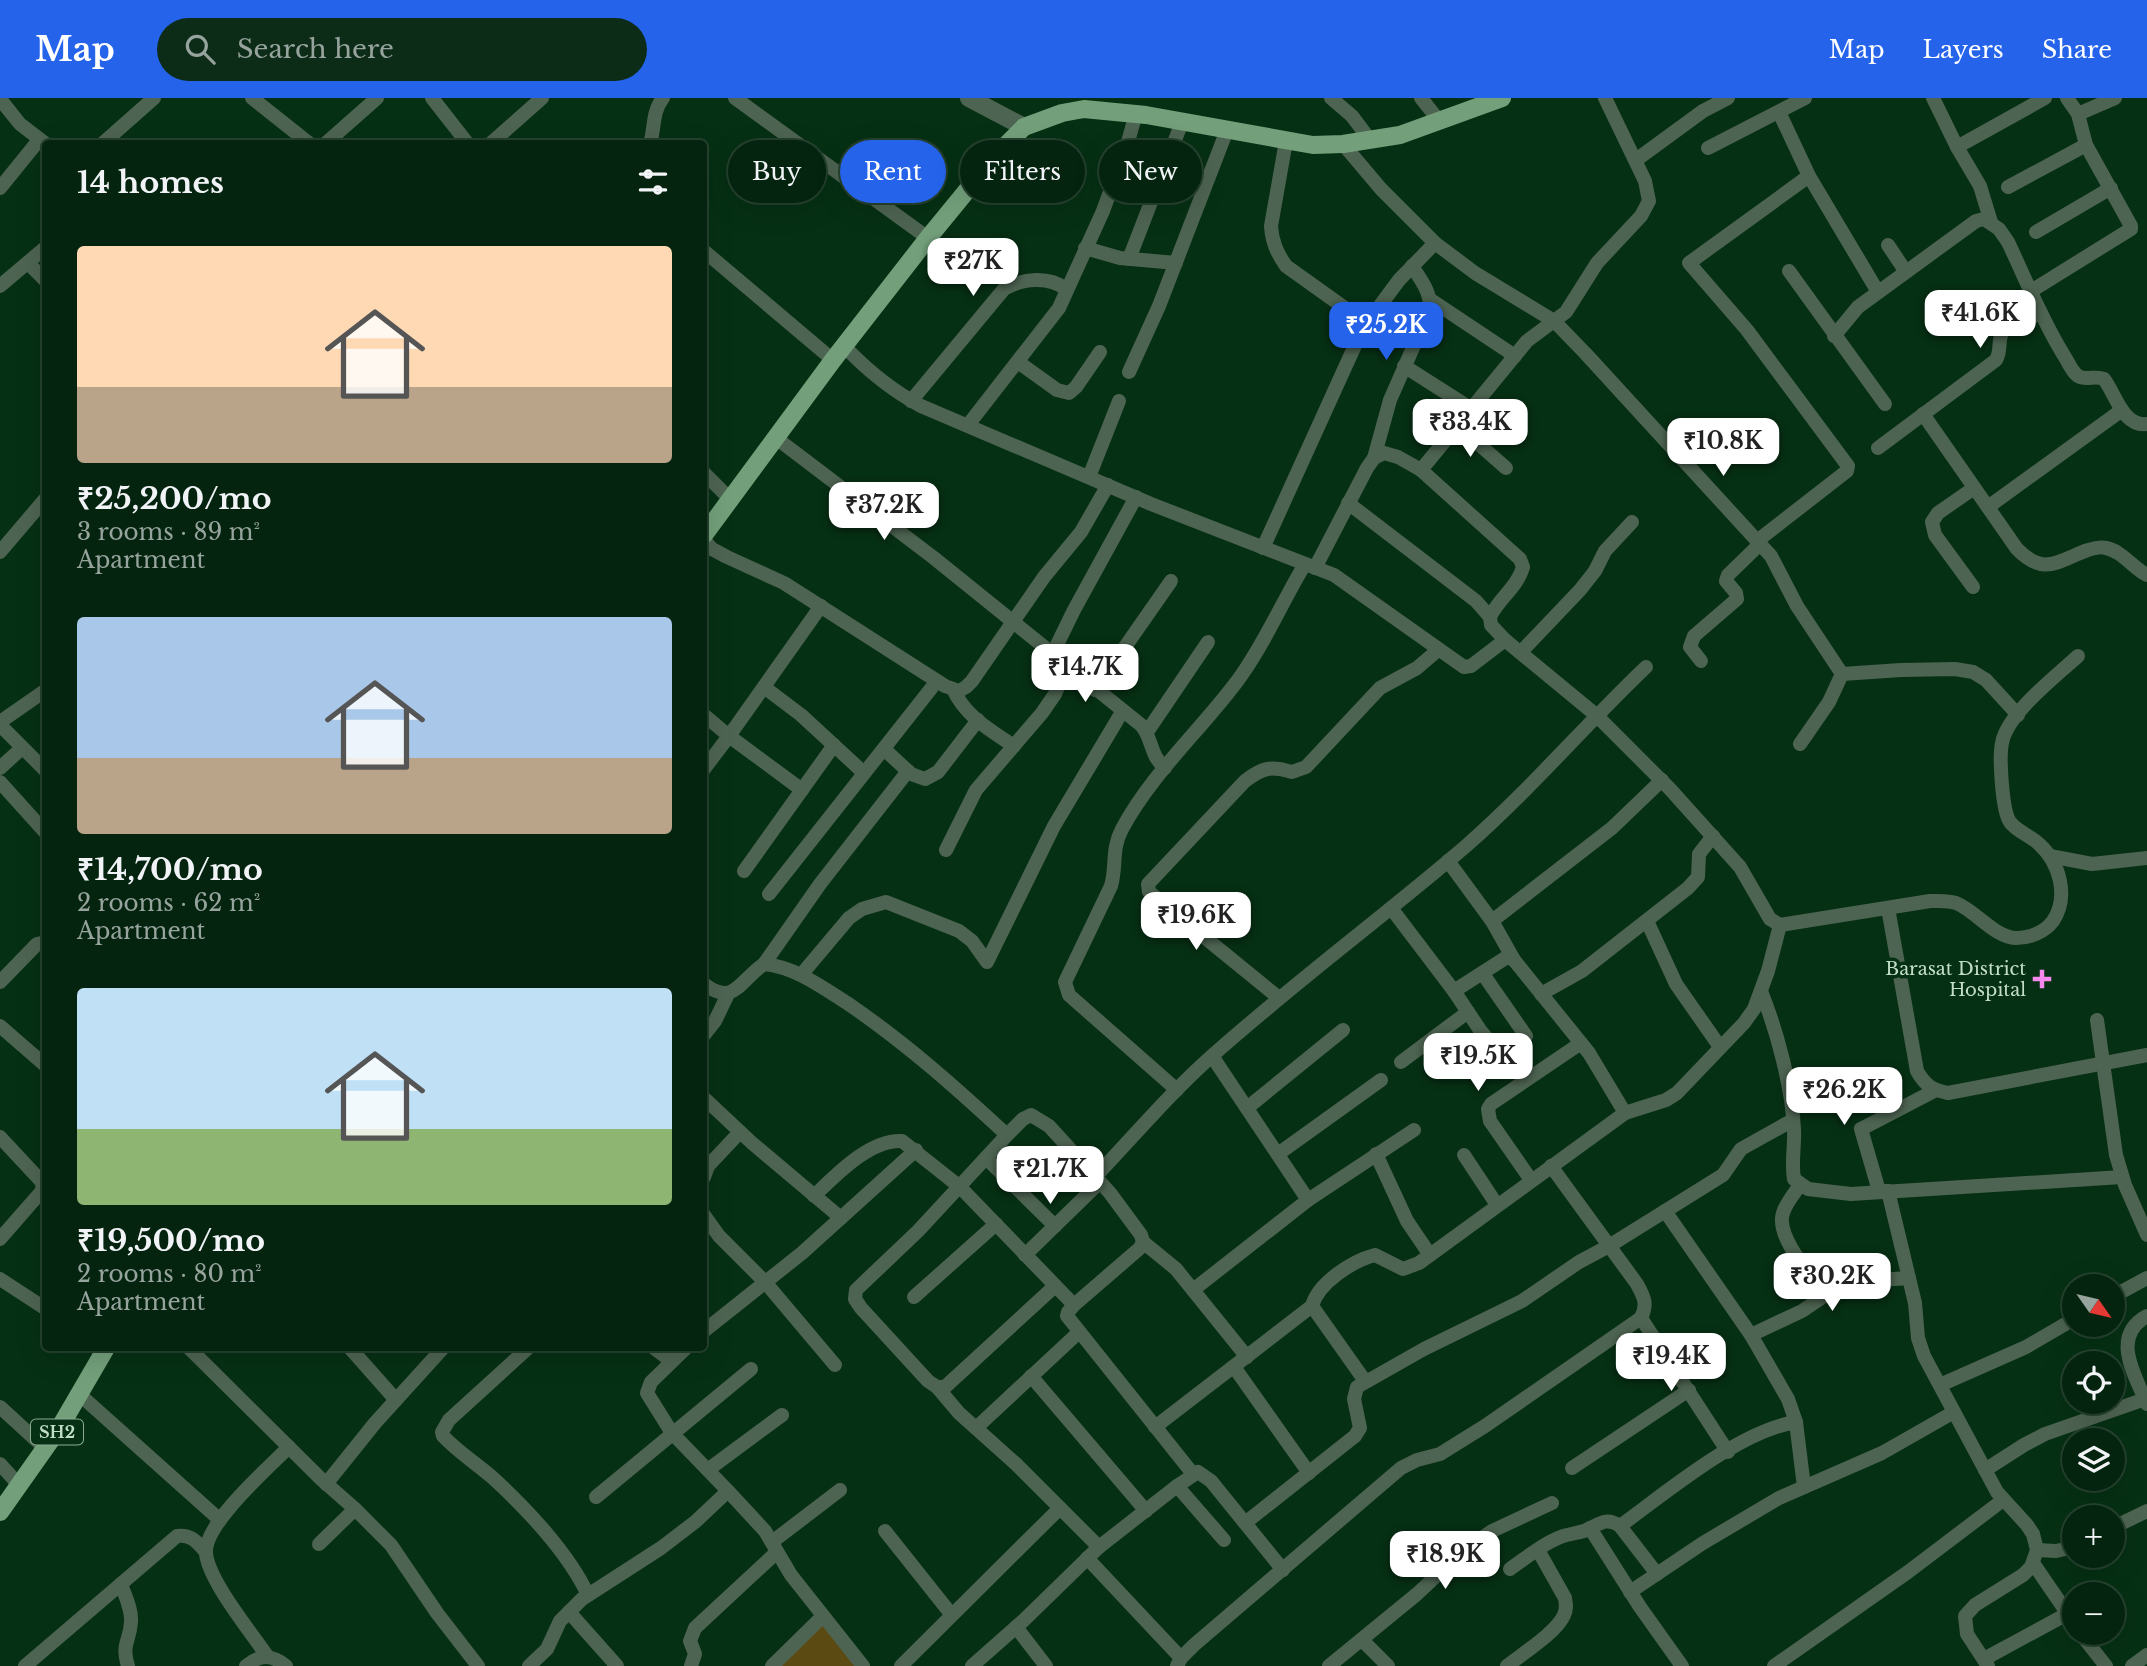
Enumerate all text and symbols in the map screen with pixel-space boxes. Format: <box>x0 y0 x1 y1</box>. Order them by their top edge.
search box <box>157 18 647 81</box>
text: Map <box>35 29 115 70</box>
icon: search <box>181 30 219 68</box>
text: Search here <box>237 33 394 65</box>
text: Map <box>1829 35 1885 64</box>
text: Layers <box>1923 35 2004 64</box>
text: Share <box>2042 35 2112 64</box>
chip: Buy <box>728 140 826 203</box>
chip: Rent <box>840 140 946 203</box>
chip: Filters <box>960 140 1085 203</box>
chip: New <box>1099 140 1202 203</box>
icon: filters <box>634 163 672 201</box>
text: 14 homes <box>77 164 224 201</box>
pin: ₹27K <box>932 238 1014 298</box>
text: ₹27K <box>943 247 1003 275</box>
pin: ₹41.6K <box>1923 290 2037 350</box>
icon: home <box>312 291 438 417</box>
text: ₹41.6K <box>1941 299 2019 327</box>
pin: ₹25.2K <box>1329 302 1443 362</box>
text: ₹25.2K <box>1345 311 1427 339</box>
pin: ₹33.4K <box>1413 400 1527 459</box>
text: ₹33.4K <box>1429 408 1511 436</box>
pin: ₹10.8K <box>1666 418 1780 478</box>
text: ₹10.8K <box>1683 427 1763 455</box>
text: ₹25,200/mo <box>77 480 272 517</box>
pin: ₹37.2K <box>827 482 941 542</box>
text: ₹37.2K <box>845 491 923 519</box>
text: 3 rooms · 89 m² <box>77 518 260 546</box>
text: Apartment <box>77 546 205 574</box>
pin: ₹14.7K <box>1028 644 1142 704</box>
text: ₹14.7K <box>1047 653 1123 681</box>
icon: home <box>312 662 438 788</box>
text: ₹14,700/mo <box>77 851 263 888</box>
text: 2 rooms · 62 m² <box>77 889 260 917</box>
pin: ₹19.6K <box>1139 892 1253 952</box>
text: ₹19.6K <box>1157 901 1235 929</box>
text: Apartment <box>77 917 205 945</box>
place label: Barasat District Hospital <box>1885 958 2026 1001</box>
marker: Barasat District Hospital <box>2032 969 2052 989</box>
icon: home <box>312 1033 438 1159</box>
pin: ₹19.5K <box>1421 1034 1535 1093</box>
text: ₹19.5K <box>1440 1042 1516 1070</box>
pin: ₹26.2K <box>1787 1068 1901 1127</box>
text: ₹26.2K <box>1802 1076 1886 1104</box>
pin: ₹21.7K <box>993 1146 1107 1206</box>
text: ₹21.7K <box>1013 1155 1087 1183</box>
text: ₹19,500/mo <box>77 1222 265 1259</box>
pin: ₹30.2K <box>1775 1254 1889 1313</box>
text: 2 rooms · 80 m² <box>77 1260 262 1288</box>
text: ₹30.2K <box>1790 1262 1874 1290</box>
north arrow <box>2062 1274 2124 1337</box>
map controls <box>2062 1274 2125 1645</box>
text: Apartment <box>77 1288 205 1316</box>
pin: ₹19.4K <box>1614 1334 1728 1393</box>
text: ₹19.4K <box>1632 1342 1710 1370</box>
button: locate <box>2062 1351 2125 1414</box>
road number: SH2 <box>31 1420 83 1444</box>
button: layers <box>2062 1428 2125 1491</box>
button: + <box>2062 1505 2125 1568</box>
pin: ₹18.9K <box>1388 1532 1502 1591</box>
text: ₹18.9K <box>1406 1540 1484 1568</box>
button: − <box>2062 1582 2125 1645</box>

